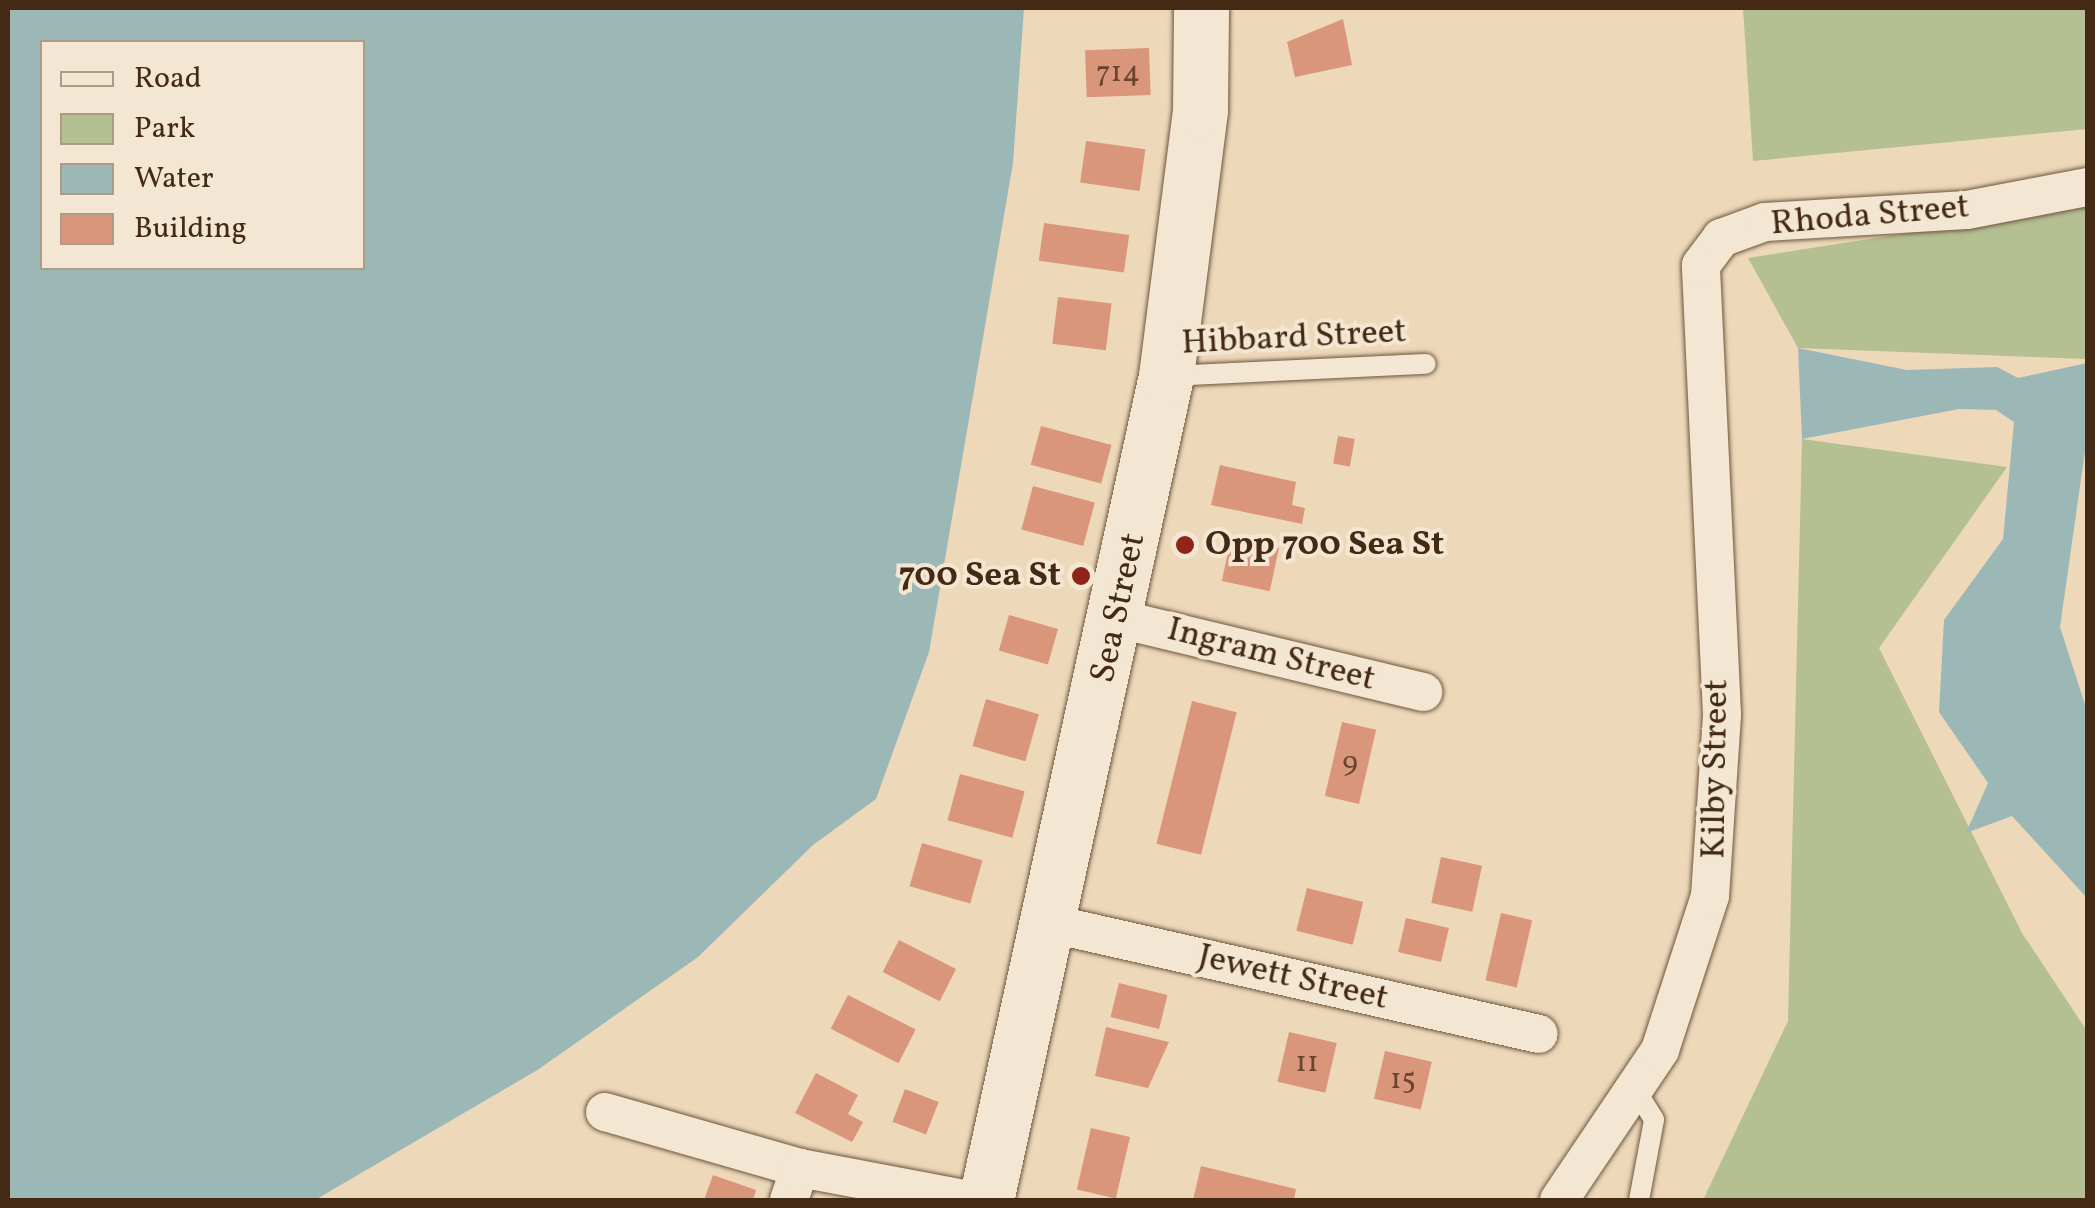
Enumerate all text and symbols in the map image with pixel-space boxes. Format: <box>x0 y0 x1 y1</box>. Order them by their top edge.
legend <box>40 40 365 270</box>
house number: 714 <box>1096 55 1140 91</box>
text: Road <box>134 58 202 100</box>
text: Park <box>134 108 195 150</box>
text: Water <box>134 158 214 200</box>
street label: Rhoda Street <box>1769 186 1971 246</box>
text: Building <box>134 208 247 250</box>
street label: Hibbard Street <box>1180 311 1408 365</box>
place label: Opp 700 Sea St <box>1205 524 1444 566</box>
street label: Sea Street <box>1083 529 1155 687</box>
marker: Opp 700 Sea St <box>1174 534 1196 556</box>
place label: 700 Sea St <box>899 555 1061 597</box>
marker: 700 Sea St <box>1070 565 1092 587</box>
street label: Ingram Street <box>1163 609 1379 701</box>
street label: Kilby Street <box>1693 678 1739 860</box>
house number: 9 <box>1342 745 1358 781</box>
street label: Jewett Street <box>1194 936 1392 1020</box>
house number: 11 <box>1295 1045 1319 1081</box>
house number: 15 <box>1390 1062 1416 1098</box>

